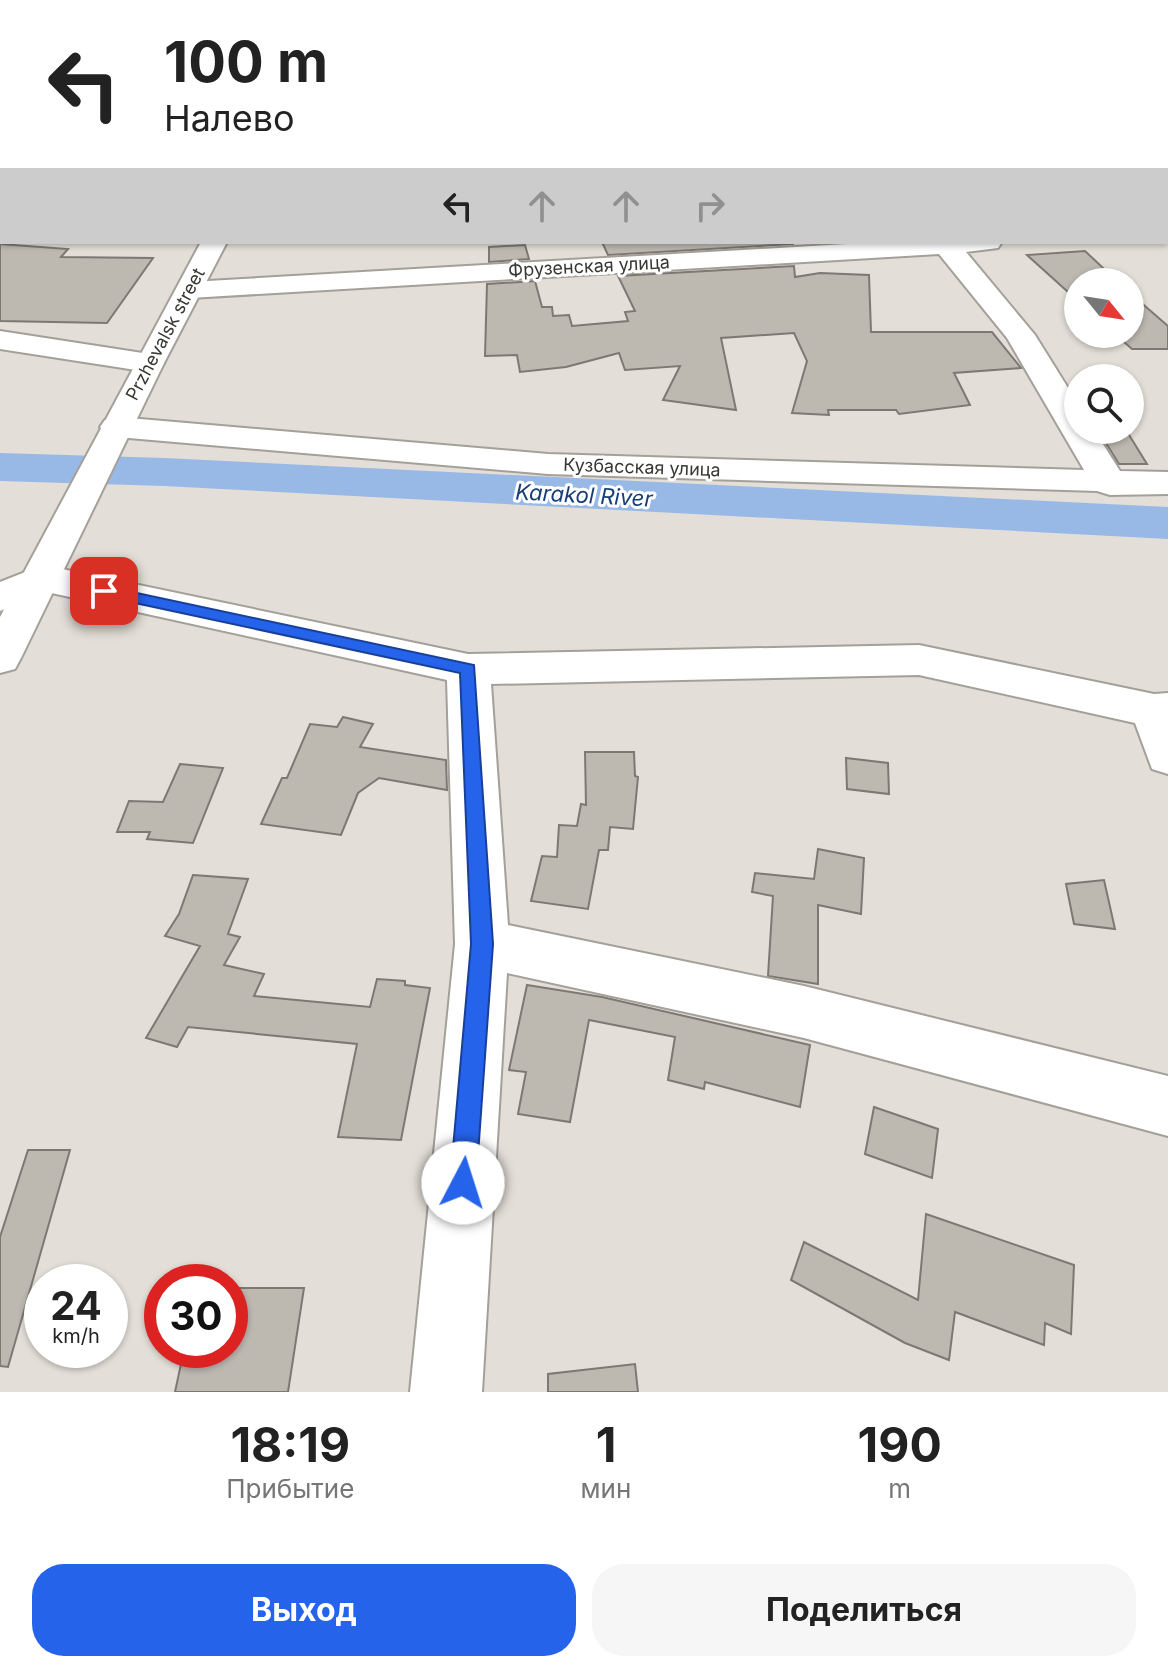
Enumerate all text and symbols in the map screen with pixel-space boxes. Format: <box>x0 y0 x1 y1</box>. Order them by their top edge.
text: 100 m <box>164 28 328 96</box>
icon: left <box>32 32 136 136</box>
text: Налево <box>164 96 295 140</box>
icon: left <box>436 184 480 228</box>
icon: ahead <box>520 184 564 228</box>
icon: ahead <box>604 184 648 228</box>
icon: right <box>688 184 732 228</box>
street label: Фрузенская улица <box>508 251 670 281</box>
street label: Przhevalsk street <box>121 264 209 404</box>
north arrow <box>1064 268 1144 348</box>
map controls <box>1064 268 1144 444</box>
button: search <box>1064 364 1144 444</box>
street label: Кузбасская улица <box>563 454 721 480</box>
water label: Karakol River <box>515 478 654 512</box>
pin <box>70 557 138 625</box>
icon: arrive <box>82 569 126 613</box>
position arrow <box>421 1141 505 1225</box>
speed limit sign: 30 <box>144 1264 248 1368</box>
text: 24 <box>50 1281 102 1330</box>
text: km/h <box>52 1324 100 1348</box>
text: 18:19 <box>230 1415 350 1474</box>
text: 1 <box>596 1415 616 1474</box>
text: 190 <box>858 1415 942 1474</box>
text: Прибытие <box>226 1473 354 1504</box>
text: мин <box>581 1473 631 1504</box>
text: m <box>888 1473 911 1504</box>
button: Выход <box>32 1564 576 1656</box>
button: Поделиться <box>592 1564 1136 1656</box>

